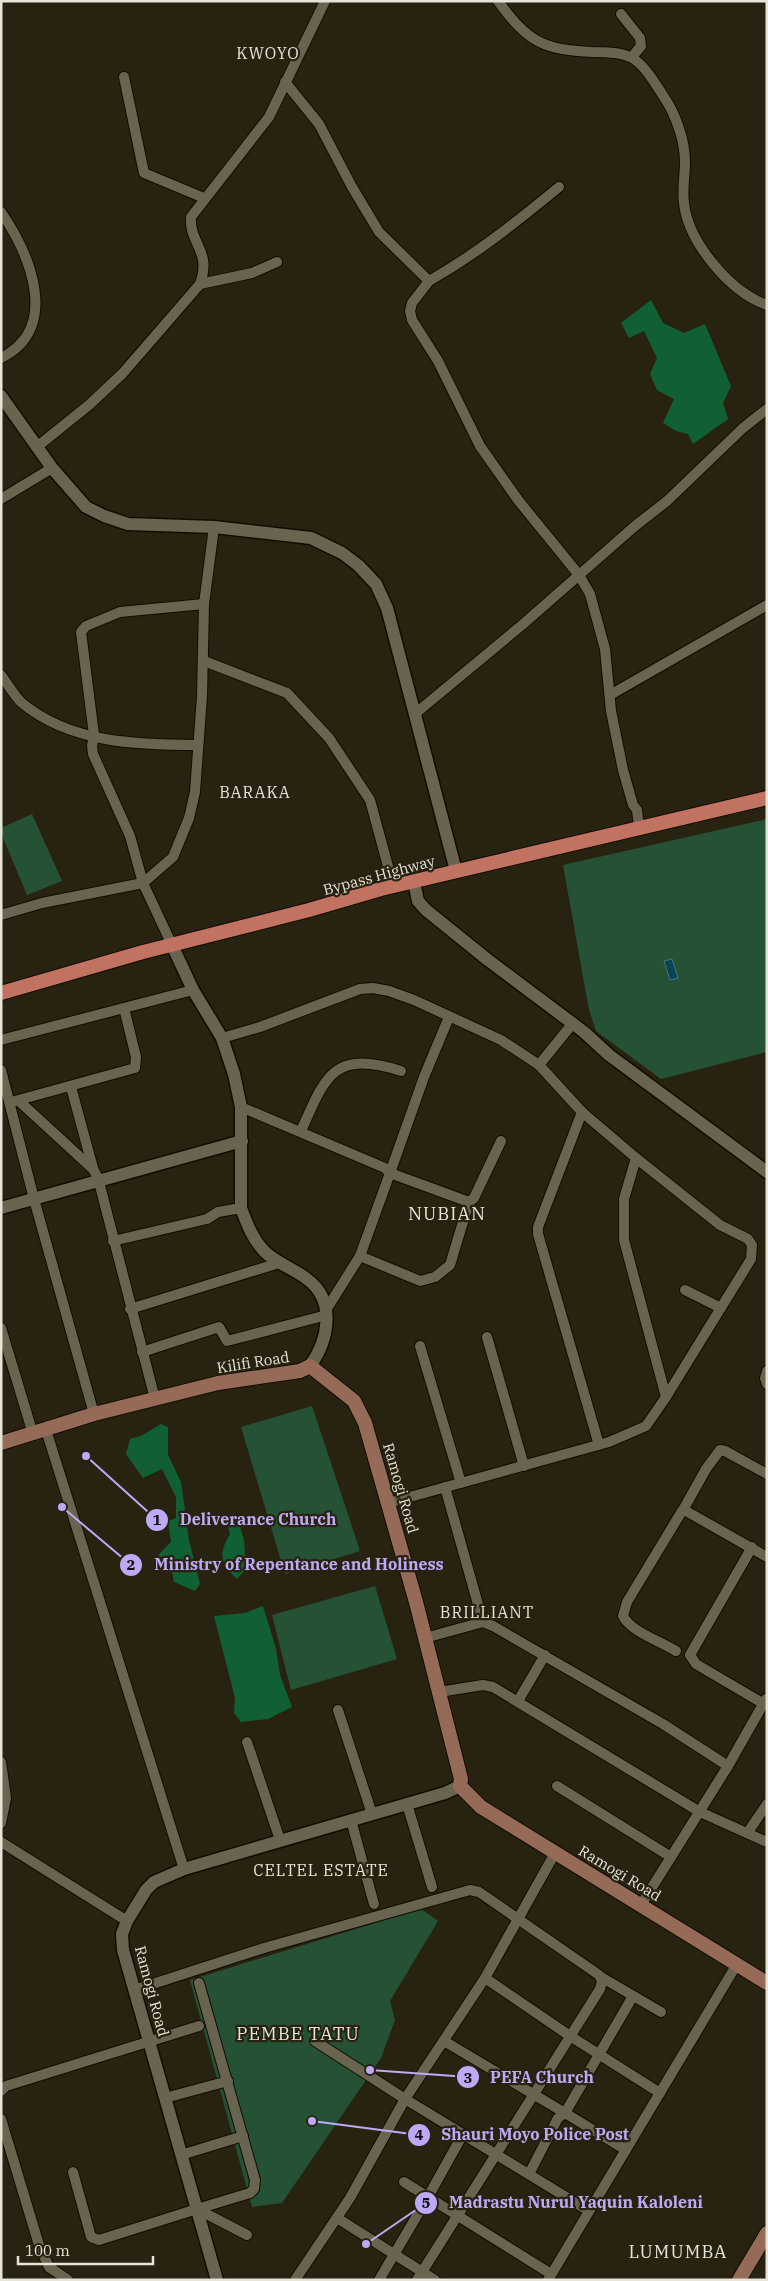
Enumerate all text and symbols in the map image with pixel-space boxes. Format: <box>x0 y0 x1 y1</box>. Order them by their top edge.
district label: KWOYO <box>236 43 300 63</box>
district label: BARAKA <box>219 782 291 802</box>
street label: Bypass Highway <box>321 851 437 899</box>
district label: NUBIAN <box>408 1202 486 1225</box>
street label: Kilifi Road <box>215 1347 291 1377</box>
street label: Ramogi Road <box>379 1441 423 1535</box>
callout: Deliverance Church <box>145 1504 346 1535</box>
text: Deliverance Church <box>180 1509 336 1529</box>
text: 1 <box>152 1510 162 1529</box>
callout: Ministry of Repentance and Holiness <box>119 1549 453 1580</box>
text: Ministry of Repentance and Holiness <box>154 1554 444 1574</box>
text: 2 <box>126 1555 136 1574</box>
district label: BRILLIANT <box>440 1602 534 1622</box>
street label: Ramogi Road <box>575 1841 665 1905</box>
district label: CELTEL ESTATE <box>253 1860 389 1880</box>
street label: Ramogi Road <box>131 1944 173 2038</box>
district label: PEMBE TATU <box>236 2022 360 2045</box>
callout: PEFA Church <box>455 2062 604 2093</box>
text: PEFA Church <box>490 2067 594 2087</box>
text: 3 <box>463 2068 473 2087</box>
callout: Shauri Moyo Police Post <box>406 2119 639 2150</box>
text: Shauri Moyo Police Post <box>441 2124 629 2144</box>
text: 4 <box>414 2125 424 2144</box>
callout: Madrastu Nurul Yaquin Kaloleni <box>414 2187 713 2218</box>
text: Madrastu Nurul Yaquin Kaloleni <box>449 2192 703 2212</box>
text: 5 <box>421 2193 431 2212</box>
scale bar <box>18 2234 152 2266</box>
district label: LUMUMBA <box>629 2240 727 2263</box>
text: 100 m <box>25 2241 70 2260</box>

